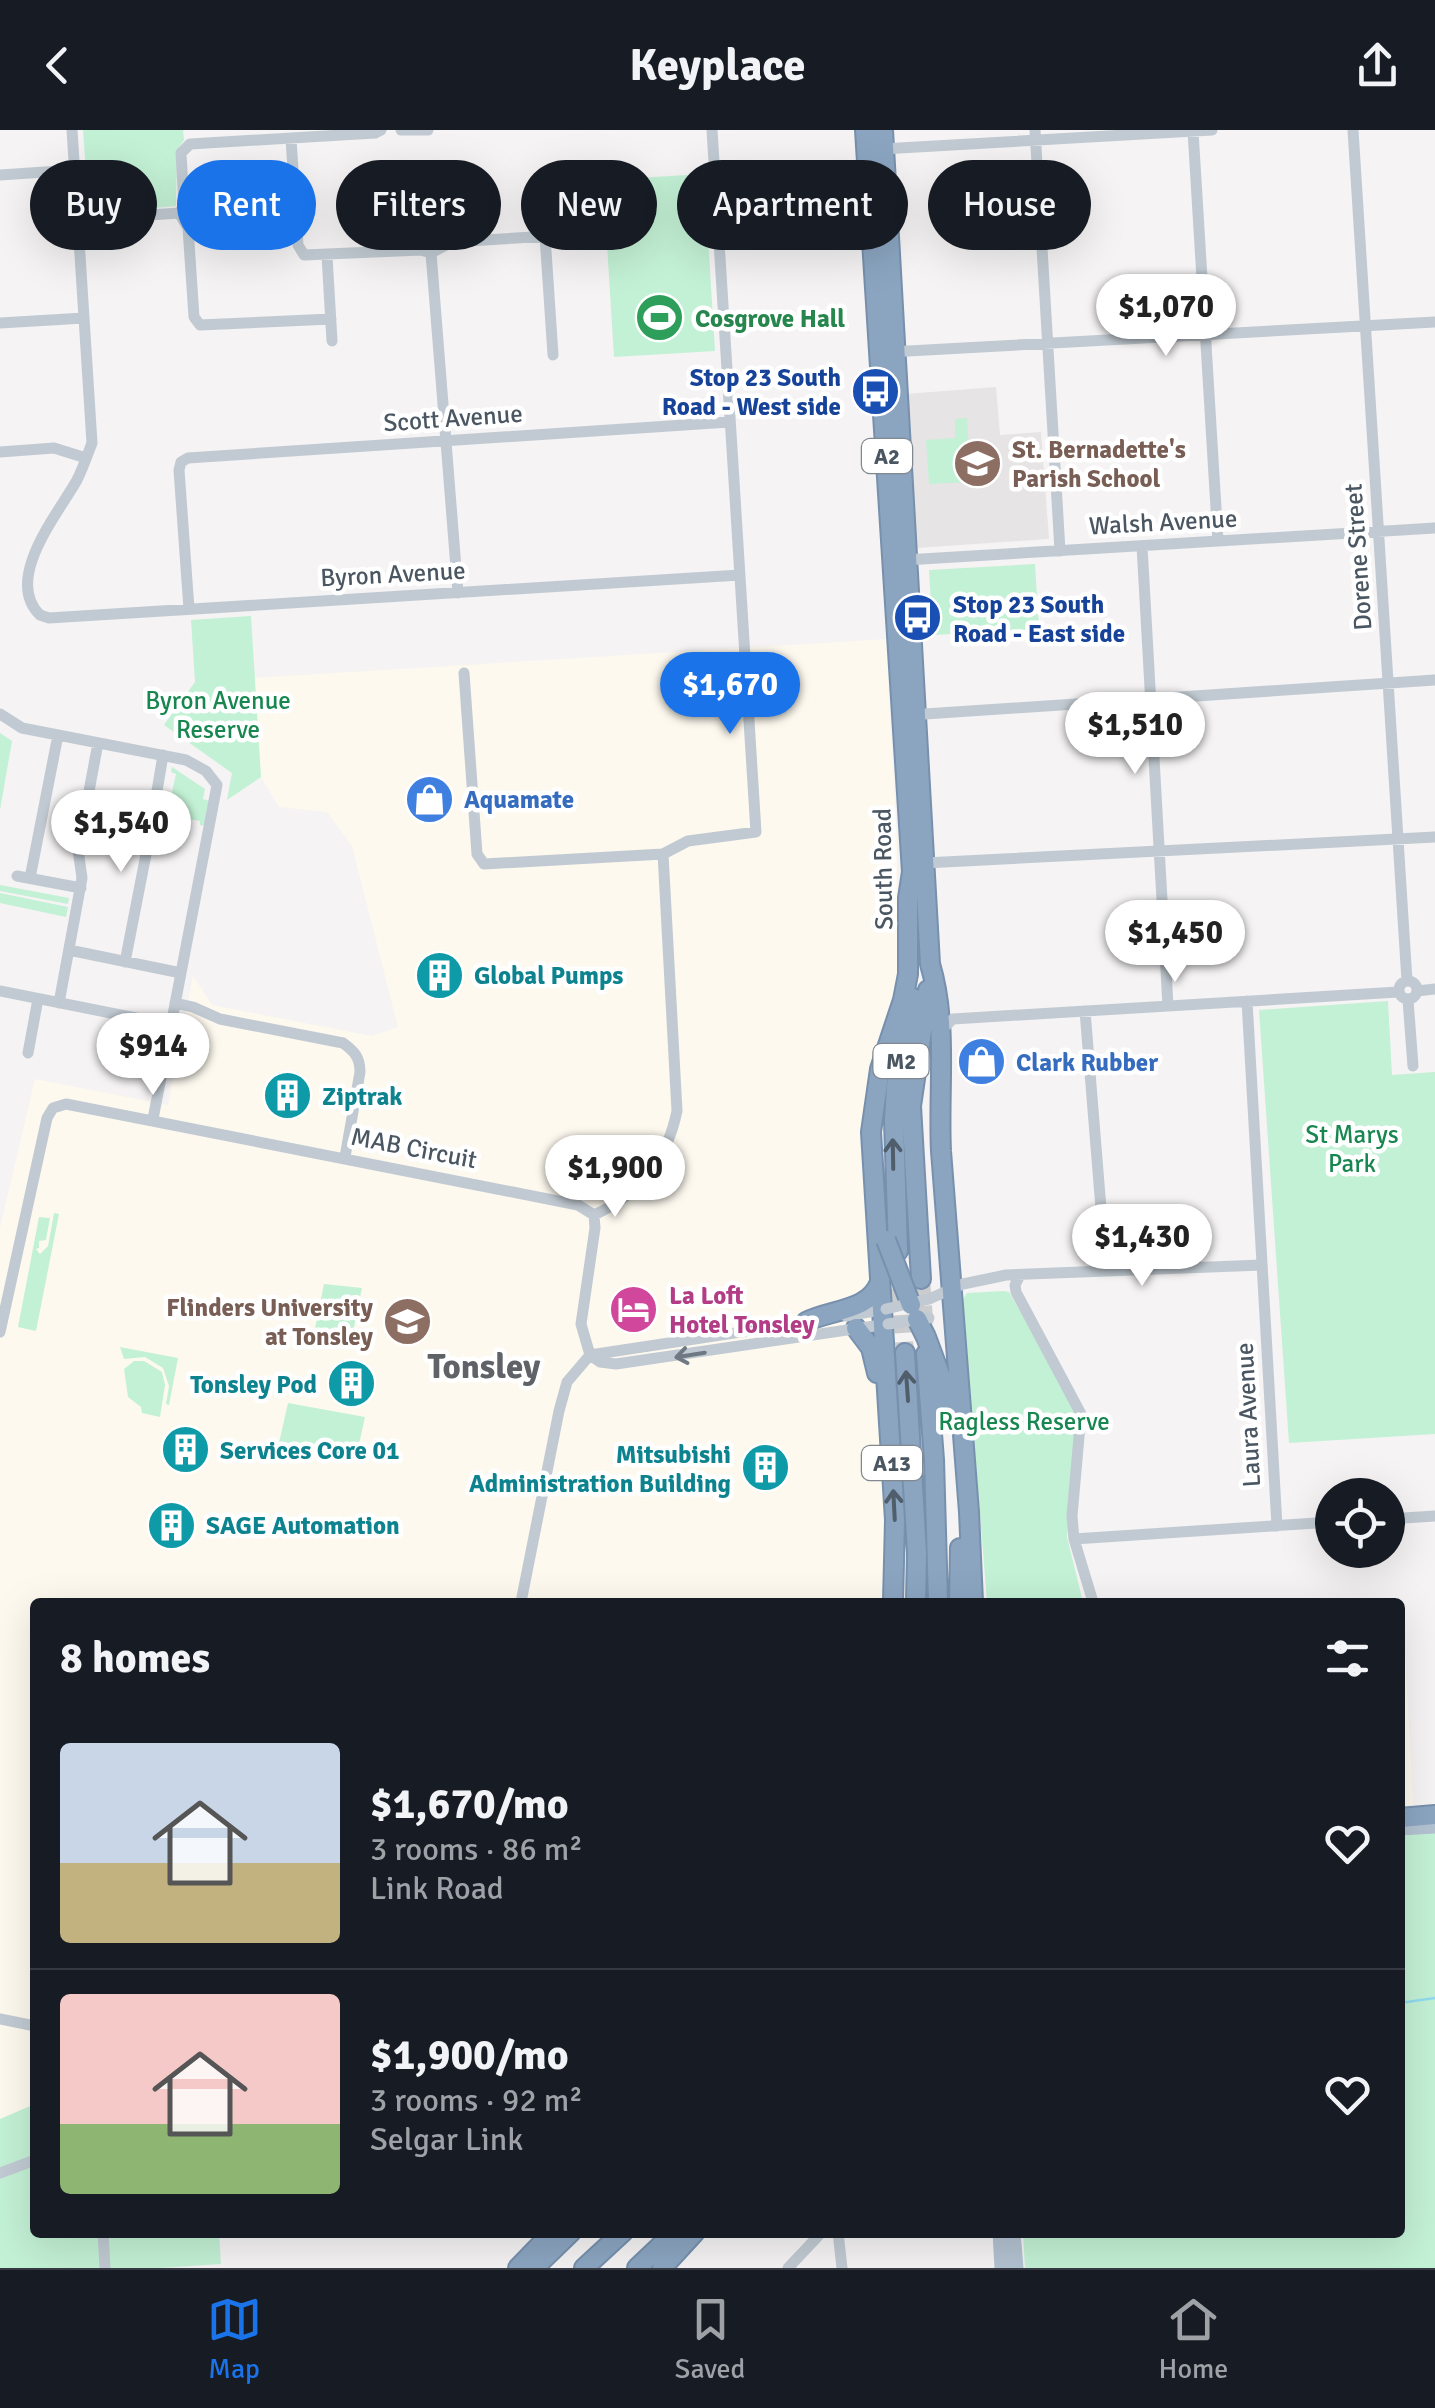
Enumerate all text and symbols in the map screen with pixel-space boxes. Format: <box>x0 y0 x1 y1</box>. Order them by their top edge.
icon: back <box>30 38 85 93</box>
text: Keyplace <box>629 38 806 93</box>
icon: share <box>1350 38 1405 93</box>
chip: Buy <box>30 160 157 250</box>
chip: Rent <box>177 160 316 250</box>
chip: Filters <box>336 160 501 250</box>
chip: New <box>521 160 657 250</box>
chip: Apartment <box>677 160 908 250</box>
chip: House <box>928 160 1091 250</box>
pin: $1,070 <box>1085 274 1247 359</box>
text: $1,070 <box>1118 287 1214 326</box>
sports icon: Cosgrove Hall <box>634 292 686 344</box>
place label: Cosgrove Hall <box>695 303 845 334</box>
place label: Stop 23 South Road - West side <box>662 362 841 422</box>
bus stop icon: Stop 23 South Road - West side <box>850 365 902 417</box>
street label: Scott Avenue <box>382 398 524 438</box>
place label: St. Bernadette's Parish School <box>1012 434 1186 494</box>
school or university icon: St. Bernadette's Parish School <box>951 437 1003 489</box>
road number: A2 <box>862 439 912 473</box>
street label: Dorene Street <box>1337 482 1379 632</box>
street label: Walsh Avenue <box>1088 503 1238 541</box>
street label: Byron Avenue <box>320 555 466 593</box>
place label: Stop 23 South Road - East side <box>953 589 1125 649</box>
bus stop icon: Stop 23 South Road - East side <box>892 592 944 644</box>
pin: $1,670 <box>649 652 811 737</box>
text: $1,670 <box>682 665 778 704</box>
park label: Byron Avenue Reserve <box>145 685 291 745</box>
pin: $1,510 <box>1054 692 1216 777</box>
text: $1,510 <box>1087 705 1183 744</box>
shop icon: Aquamate <box>403 773 455 825</box>
place label: Aquamate <box>464 784 574 815</box>
pin: $1,540 <box>40 790 202 875</box>
text: $1,540 <box>73 803 169 842</box>
street label: South Road <box>866 808 900 930</box>
pin: $1,450 <box>1094 900 1256 985</box>
text: $1,450 <box>1127 913 1223 952</box>
building icon: Global Pumps <box>413 949 465 1001</box>
place label: Global Pumps <box>474 960 623 991</box>
pin: $914 <box>94 1013 212 1098</box>
text: $914 <box>118 1026 188 1065</box>
shop icon: Clark Rubber <box>955 1036 1007 1088</box>
road number: M2 <box>874 1044 928 1078</box>
place label: Clark Rubber <box>1016 1047 1158 1078</box>
building icon: Ziptrak <box>261 1070 313 1122</box>
place label: Ziptrak <box>322 1081 402 1112</box>
park label: St Marys Park <box>1305 1119 1399 1179</box>
street label: MAB Circuit <box>348 1121 480 1175</box>
pin: $1,900 <box>534 1135 696 1220</box>
one-way arrow <box>884 1138 903 1170</box>
text: $1,900 <box>567 1148 663 1187</box>
pin: $1,430 <box>1061 1204 1223 1289</box>
text: $1,430 <box>1094 1217 1190 1256</box>
place label: La Loft Hotel Tonsley <box>669 1280 815 1340</box>
hotel icon: La Loft Hotel Tonsley <box>608 1283 660 1335</box>
place label: Flinders University at Tonsley <box>166 1292 374 1352</box>
school or university icon: Flinders University at Tonsley <box>382 1295 434 1347</box>
street label: Laura Avenue <box>1229 1342 1267 1488</box>
district label: Tonsley <box>428 1345 541 1388</box>
one-way arrow <box>675 1346 707 1365</box>
building icon: Tonsley Pod <box>326 1358 378 1410</box>
place label: Tonsley Pod <box>190 1369 317 1400</box>
one-way arrow <box>897 1370 916 1402</box>
park label: Ragless Reserve <box>938 1406 1110 1437</box>
building icon: Services Core 01 <box>159 1424 211 1476</box>
place label: Services Core 01 <box>220 1435 399 1466</box>
place label: Mitsubishi Administration Building <box>469 1439 731 1499</box>
building icon: Mitsubishi Administration Building <box>740 1442 792 1494</box>
road number: A13 <box>862 1446 922 1480</box>
map controls <box>1315 1478 1405 1568</box>
button: locate <box>1315 1478 1405 1568</box>
one-way arrow <box>884 1490 903 1522</box>
building icon: SAGE Automation <box>145 1499 197 1551</box>
place label: SAGE Automation <box>206 1510 400 1541</box>
icon: filters <box>1320 1631 1375 1686</box>
text: 8 homes <box>60 1633 210 1684</box>
text: $1,670/mo <box>370 1779 569 1830</box>
icon: home <box>140 1783 260 1903</box>
icon: heart <box>1320 1816 1375 1871</box>
text: 3 rooms · 86 m² <box>370 1830 583 1869</box>
text: Link Road <box>370 1869 504 1908</box>
text: $1,900/mo <box>370 2030 569 2081</box>
icon: home <box>140 2034 260 2154</box>
icon: heart <box>1320 2067 1375 2122</box>
text: 3 rooms · 92 m² <box>370 2081 583 2120</box>
text: Selgar Link <box>370 2120 523 2159</box>
tab: Map <box>207 2292 262 2386</box>
tab: Saved <box>675 2292 745 2386</box>
tab: Home <box>1159 2292 1228 2386</box>

